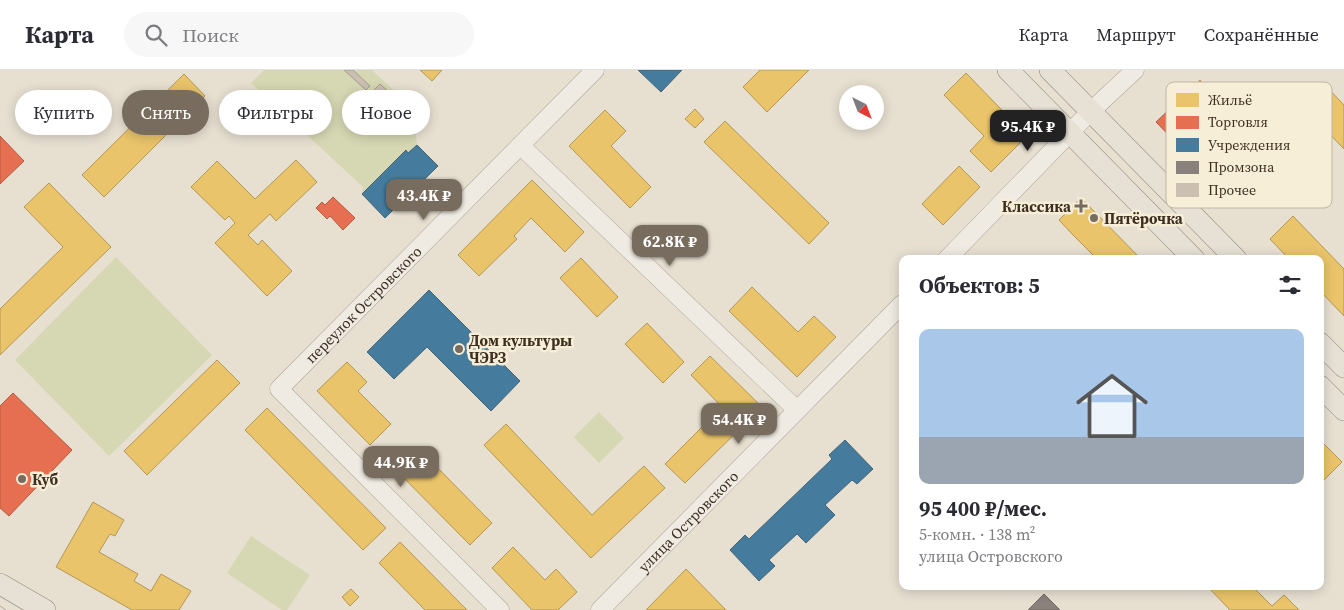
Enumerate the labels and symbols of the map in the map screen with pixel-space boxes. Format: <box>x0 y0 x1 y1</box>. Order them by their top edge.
legend <box>1166 82 1332 208</box>
north arrow <box>839 85 884 130</box>
text: Жильё <box>1208 90 1252 110</box>
pin: 95.4K ₽ <box>982 109 1074 152</box>
text: Торговля <box>1208 112 1268 132</box>
text: Учреждения <box>1208 135 1291 155</box>
text: Промзона <box>1208 157 1275 177</box>
pin: 43.4K ₽ <box>378 178 470 221</box>
text: Прочее <box>1208 180 1256 200</box>
place label: Классика <box>1002 196 1072 217</box>
marker: Классика <box>1075 200 1087 212</box>
place label: Пятёрочка <box>1104 208 1184 229</box>
marker: Пятёрочка <box>1088 212 1100 224</box>
pin: 62.8K ₽ <box>624 224 716 267</box>
street label: переулок Островского <box>300 241 426 368</box>
place label: Дом культуры ЧЭРЗ <box>469 330 572 368</box>
marker: Дом культуры ЧЭРЗ <box>453 343 465 355</box>
pin: 54.4K ₽ <box>693 402 785 445</box>
pin: 44.9K ₽ <box>355 446 447 488</box>
street label: улица Островского <box>633 466 743 576</box>
place label: Куб <box>32 469 59 490</box>
marker: Куб <box>16 473 28 485</box>

